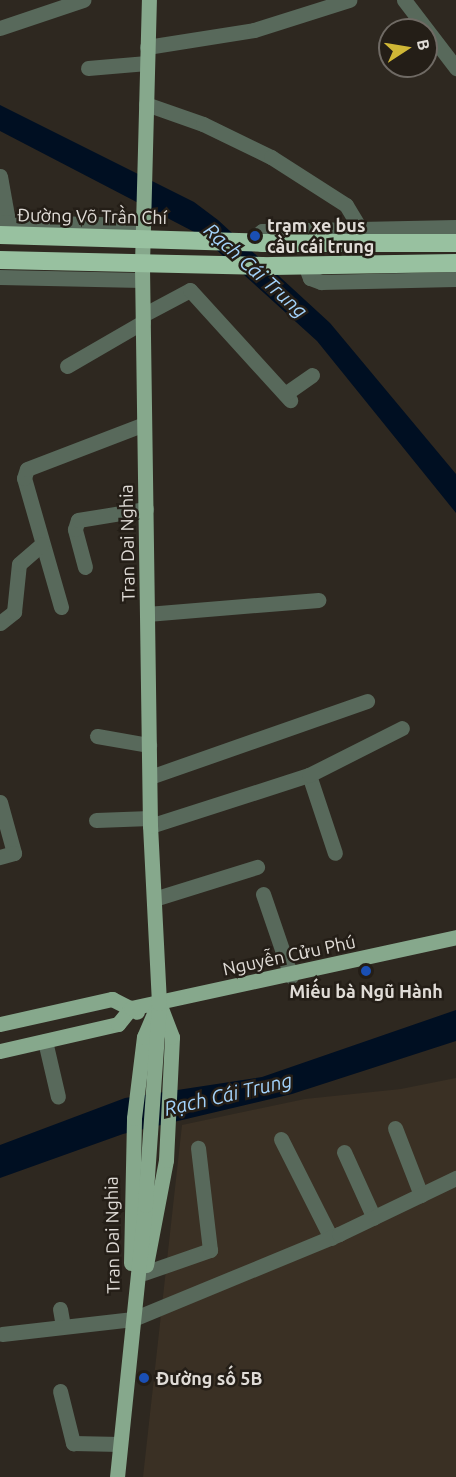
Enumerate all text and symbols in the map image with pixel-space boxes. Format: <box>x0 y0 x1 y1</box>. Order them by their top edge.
north arrow <box>378 18 438 78</box>
text: B <box>414 38 434 52</box>
street label: Đường Võ Trần Chí <box>17 204 167 228</box>
place label: trạm xe bus cầu cái trung <box>267 215 374 258</box>
water label: Rạch Cái Trung <box>199 217 313 323</box>
marker: trạm xe bus cầu cái trung <box>248 229 262 243</box>
street label: Tran Dai Nghia <box>115 484 139 602</box>
street label: Nguyễn Cửu Phú <box>221 930 357 980</box>
marker: Miếu bà Ngũ Hành <box>359 964 373 978</box>
place label: Miếu bà Ngũ Hành <box>289 980 443 1002</box>
water label: Rạch Cái Trung <box>162 1068 294 1120</box>
street label: Tran Dai Nghia <box>100 1176 124 1294</box>
place label: Đường số 5B <box>156 1367 262 1389</box>
marker: Đường số 5B <box>137 1371 151 1385</box>

